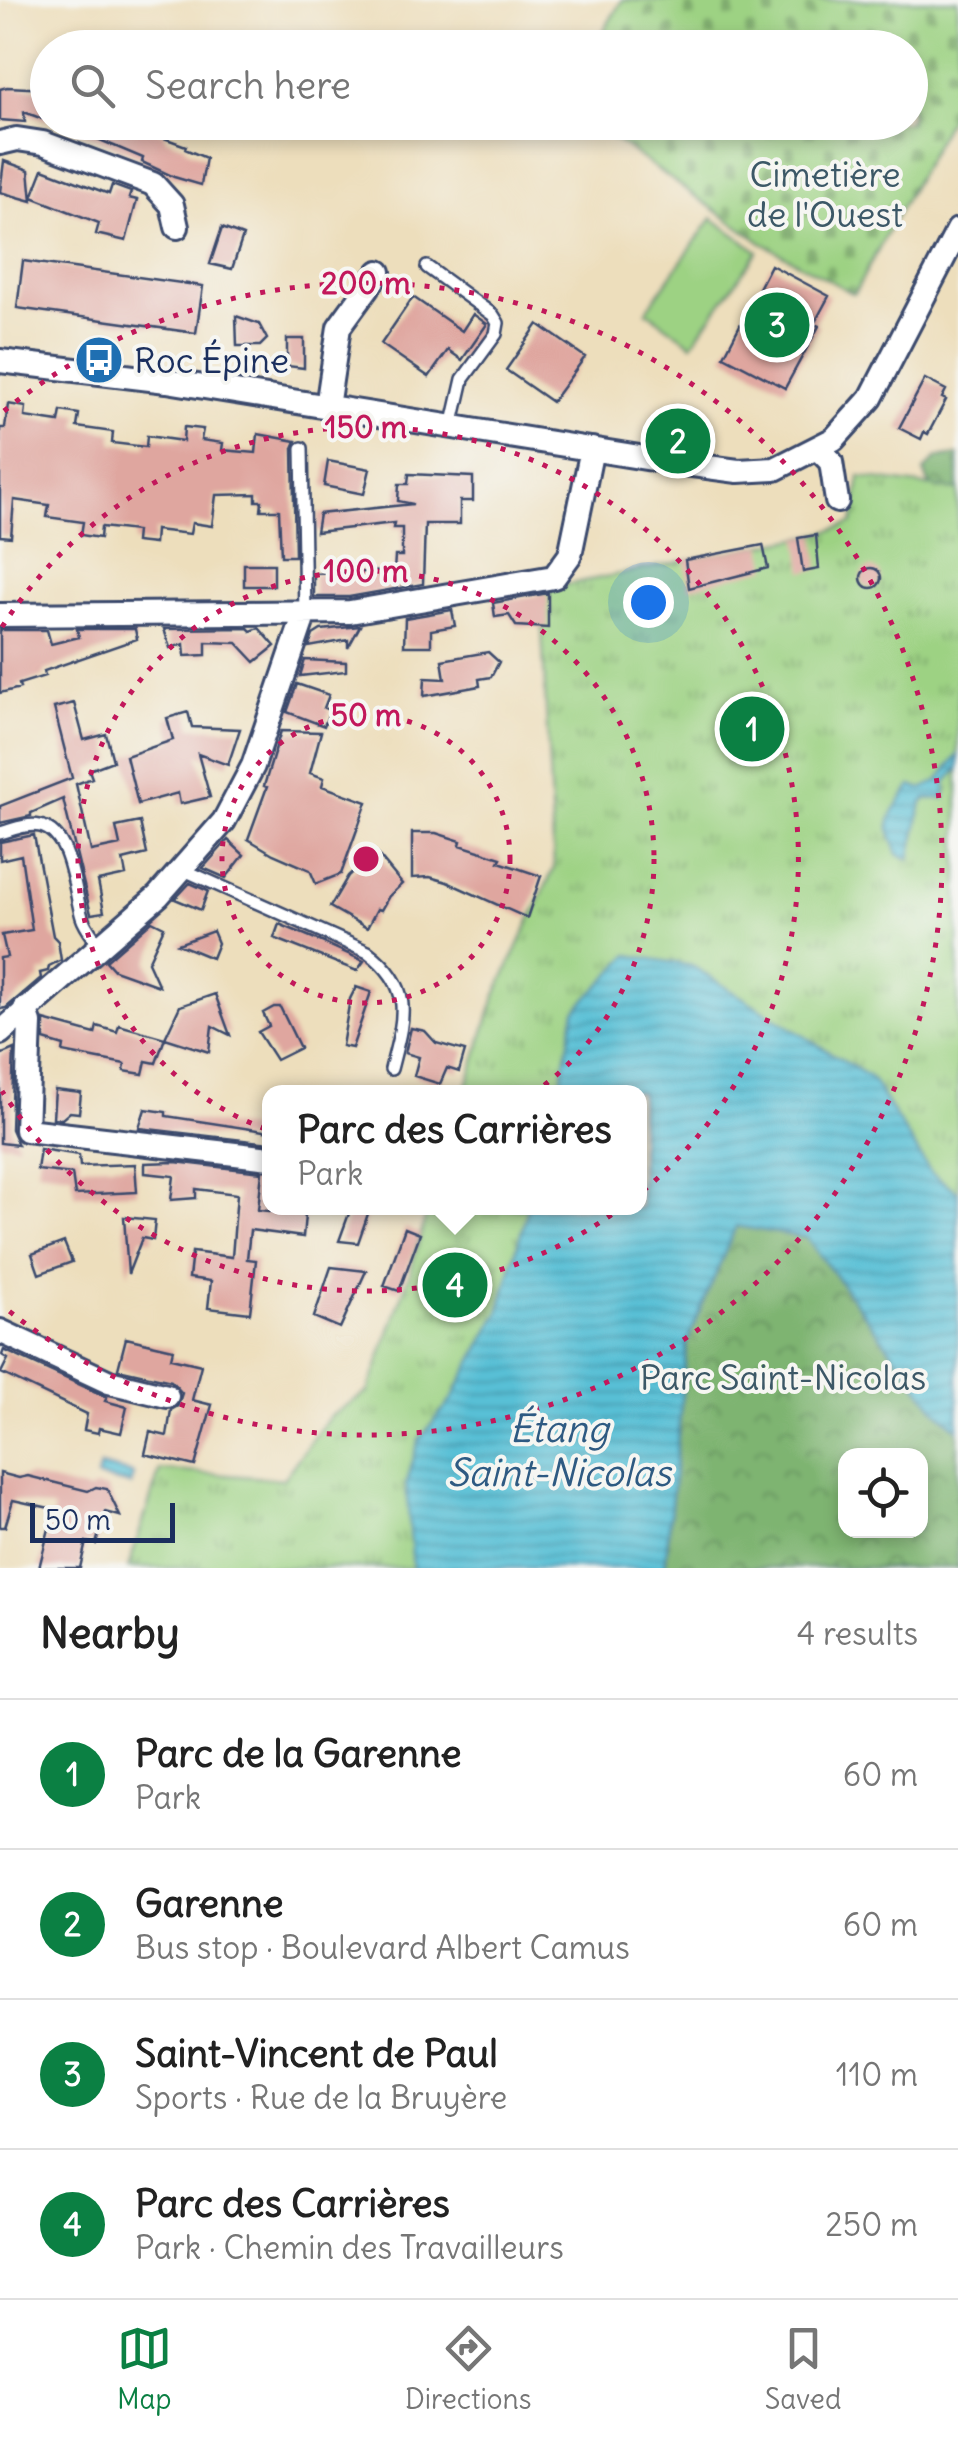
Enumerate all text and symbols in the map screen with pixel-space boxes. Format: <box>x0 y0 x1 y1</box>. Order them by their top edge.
search box <box>30 30 928 140</box>
icon: search <box>65 58 120 113</box>
text: Search here <box>145 62 351 109</box>
park label: Cimetière de l'Ouest <box>747 152 903 236</box>
text: 200 m <box>321 264 411 302</box>
pin: 3 <box>744 288 810 362</box>
bus stop icon: Roc Épine <box>73 334 125 386</box>
place label: Roc Épine <box>134 338 289 382</box>
pin: 2 <box>646 404 710 478</box>
text: 150 m <box>325 408 407 446</box>
text: 100 m <box>324 552 408 590</box>
your location <box>623 577 674 628</box>
pin: 1 <box>720 692 784 766</box>
text: 50 m <box>331 696 401 734</box>
centre of rings <box>348 841 384 877</box>
popup <box>262 1085 647 1215</box>
text: Parc des Carrières <box>297 1106 612 1153</box>
text: Park <box>297 1153 363 1194</box>
pin: 4 <box>422 1248 488 1322</box>
park label: Parc Saint-Nicolas <box>640 1355 926 1399</box>
water label: Étang Saint-Nicolas <box>447 1405 674 1496</box>
map controls <box>838 1448 928 1538</box>
button: locate <box>838 1448 928 1538</box>
scale bar <box>30 1498 175 1542</box>
text: 50 m <box>45 1502 111 1538</box>
text: Nearby <box>40 1607 179 1659</box>
text: 4 results <box>797 1613 918 1654</box>
text: Parc de la Garenne <box>135 1730 462 1777</box>
text: 1 <box>66 1754 79 1795</box>
text: 60 m <box>843 1754 918 1795</box>
text: Park <box>135 1777 201 1818</box>
text: Garenne <box>135 1880 283 1927</box>
text: 2 <box>64 1904 81 1945</box>
text: 60 m <box>843 1904 918 1945</box>
text: Bus stop · Boulevard Albert Camus <box>135 1927 630 1968</box>
text: Saint-Vincent de Paul <box>135 2030 498 2077</box>
text: 3 <box>63 2054 82 2095</box>
text: 110 m <box>836 2054 918 2095</box>
text: Sports · Rue de la Bruyère <box>135 2077 507 2118</box>
text: Parc des Carrières <box>135 2180 450 2227</box>
text: 4 <box>63 2204 82 2245</box>
text: 250 m <box>825 2204 918 2245</box>
text: Park · Chemin des Travailleurs <box>135 2227 564 2268</box>
tab: Map <box>117 2321 172 2417</box>
tab: Directions <box>405 2321 531 2417</box>
tab: Saved <box>765 2321 841 2417</box>

